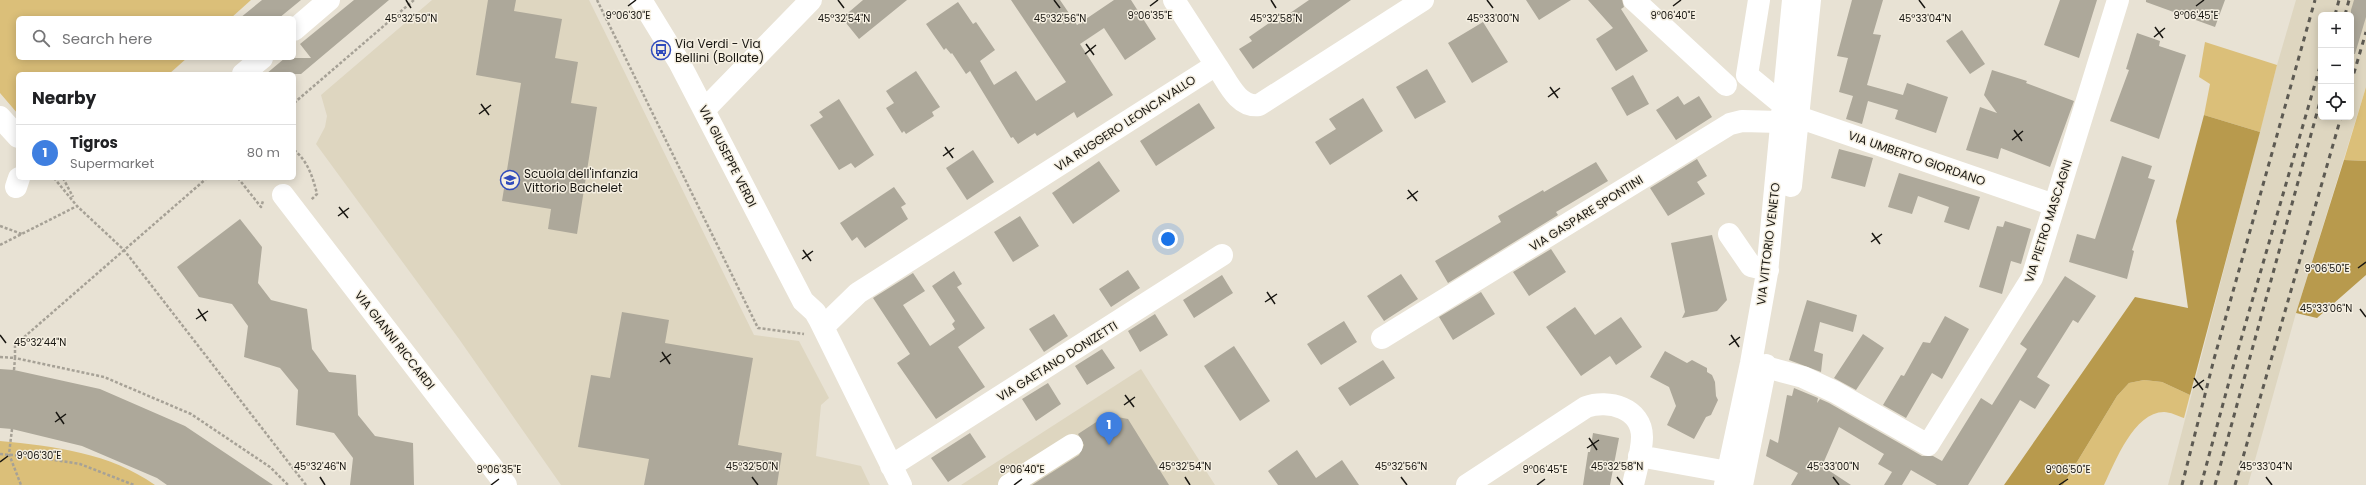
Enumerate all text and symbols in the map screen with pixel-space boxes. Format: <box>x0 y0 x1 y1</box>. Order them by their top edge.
text: 9°06'30"E <box>606 8 650 23</box>
text: 9°06'35"E <box>1128 8 1172 23</box>
text: 9°06'40"E <box>1650 8 1696 23</box>
text: 9°06'45"E <box>2173 8 2219 23</box>
text: 45°32'50"N <box>385 11 437 26</box>
text: 45°32'54"N <box>818 11 870 26</box>
text: 45°32'56"N <box>1034 11 1086 26</box>
text: 45°32'58"N <box>1250 11 1302 26</box>
text: 45°33'00"N <box>1467 11 1519 26</box>
text: 45°33'04"N <box>1899 11 1951 26</box>
map controls <box>2318 12 2354 120</box>
button: + <box>2318 12 2354 48</box>
search box <box>16 16 296 60</box>
icon: search <box>30 27 52 49</box>
text: Search here <box>62 28 152 49</box>
place label: Via Verdi - Via Bellini (Bollate) <box>675 35 764 66</box>
bus stop icon: Via Verdi - Via Bellini (Bollate) <box>650 39 672 61</box>
button: − <box>2318 48 2354 84</box>
street label: VIA RUGGERO LEONCAVALLO <box>1051 71 1199 175</box>
button: locate <box>2318 84 2354 120</box>
text: Nearby <box>32 86 96 110</box>
street label: VIA GIUSEPPE VERDI <box>695 102 761 210</box>
street label: VIA UMBERTO GIORDANO <box>1846 126 1988 190</box>
text: Tigros <box>70 132 118 153</box>
text: 1 <box>43 143 47 162</box>
text: 80 m <box>247 143 280 162</box>
text: Supermarket <box>70 154 154 173</box>
street label: VIA PIETRO MASCAGNI <box>2020 157 2076 285</box>
place label: Scuola dell'infanzia Vittorio Bachelet <box>524 165 638 196</box>
school or university icon: Scuola dell'infanzia Vittorio Bachelet <box>499 169 521 191</box>
street label: VIA GASPARE SPONTINI <box>1526 171 1646 255</box>
street label: VIA VITTORIO VENETO <box>1752 182 1784 306</box>
your location <box>1158 229 1178 249</box>
text: 9°06'50"E <box>2304 261 2350 276</box>
street label: VIA GIANNI RICCARDI <box>351 287 439 393</box>
text: 45°33'06"N <box>2300 301 2352 316</box>
street label: VIA GAETANO DONIZETTI <box>993 317 1121 405</box>
text: 45°32'44"N <box>14 335 66 350</box>
pin: 1 <box>1096 412 1122 445</box>
text: 9°06'30"E <box>17 448 61 463</box>
text: 45°32'46"N <box>294 459 346 474</box>
text: 45°32'50"N <box>726 459 778 474</box>
text: 45°32'54"N <box>1159 459 1211 474</box>
text: 45°32'56"N <box>1375 459 1427 474</box>
text: 45°32'58"N <box>1591 459 1643 474</box>
text: 45°33'00"N <box>1807 459 1859 474</box>
text: 45°33'04"N <box>2240 459 2292 474</box>
text: 9°06'35"E <box>477 462 521 477</box>
text: 9°06'40"E <box>999 462 1045 477</box>
text: 9°06'45"E <box>1522 462 1568 477</box>
text: 9°06'50"E <box>2045 462 2091 477</box>

